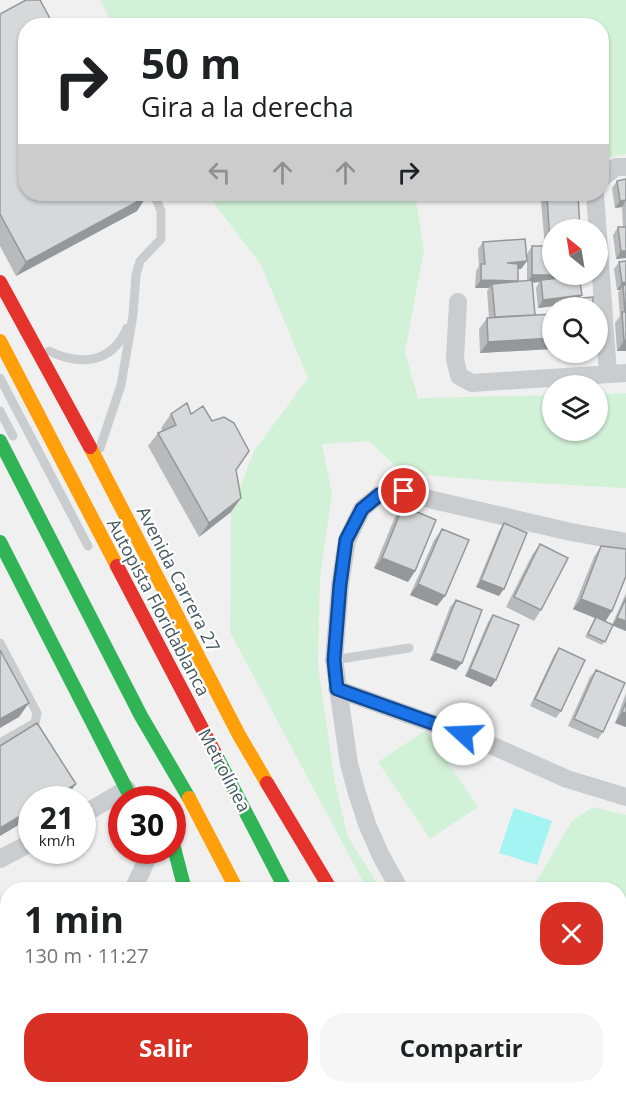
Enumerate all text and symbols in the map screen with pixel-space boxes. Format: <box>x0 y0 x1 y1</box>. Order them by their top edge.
text: 50 m <box>141 34 241 91</box>
icon: right <box>42 42 120 120</box>
text: Gira a la derecha <box>141 88 354 125</box>
icon: left <box>203 156 236 189</box>
icon: ahead <box>266 156 299 189</box>
icon: ahead <box>329 156 362 189</box>
icon: right <box>392 156 425 189</box>
north arrow <box>542 219 608 285</box>
map controls <box>542 219 608 441</box>
button: search <box>542 297 608 363</box>
button: layers <box>542 375 608 441</box>
pin <box>378 465 429 516</box>
icon: arrive <box>387 474 420 507</box>
street label: Avenida Carrera 27 <box>132 502 226 656</box>
street label: Autopista Floridablanca <box>102 514 216 700</box>
position arrow <box>431 702 495 766</box>
street label: Metrolínea <box>193 724 257 816</box>
speed limit sign: 30 <box>108 786 186 864</box>
text: 21 <box>40 797 74 838</box>
text: km/h <box>39 830 75 850</box>
text: 1 min <box>24 895 124 944</box>
button: close <box>540 902 603 965</box>
text: 130 m · 11:27 <box>24 942 149 969</box>
button: Salir <box>24 1013 308 1082</box>
button: Compartir <box>320 1013 603 1082</box>

